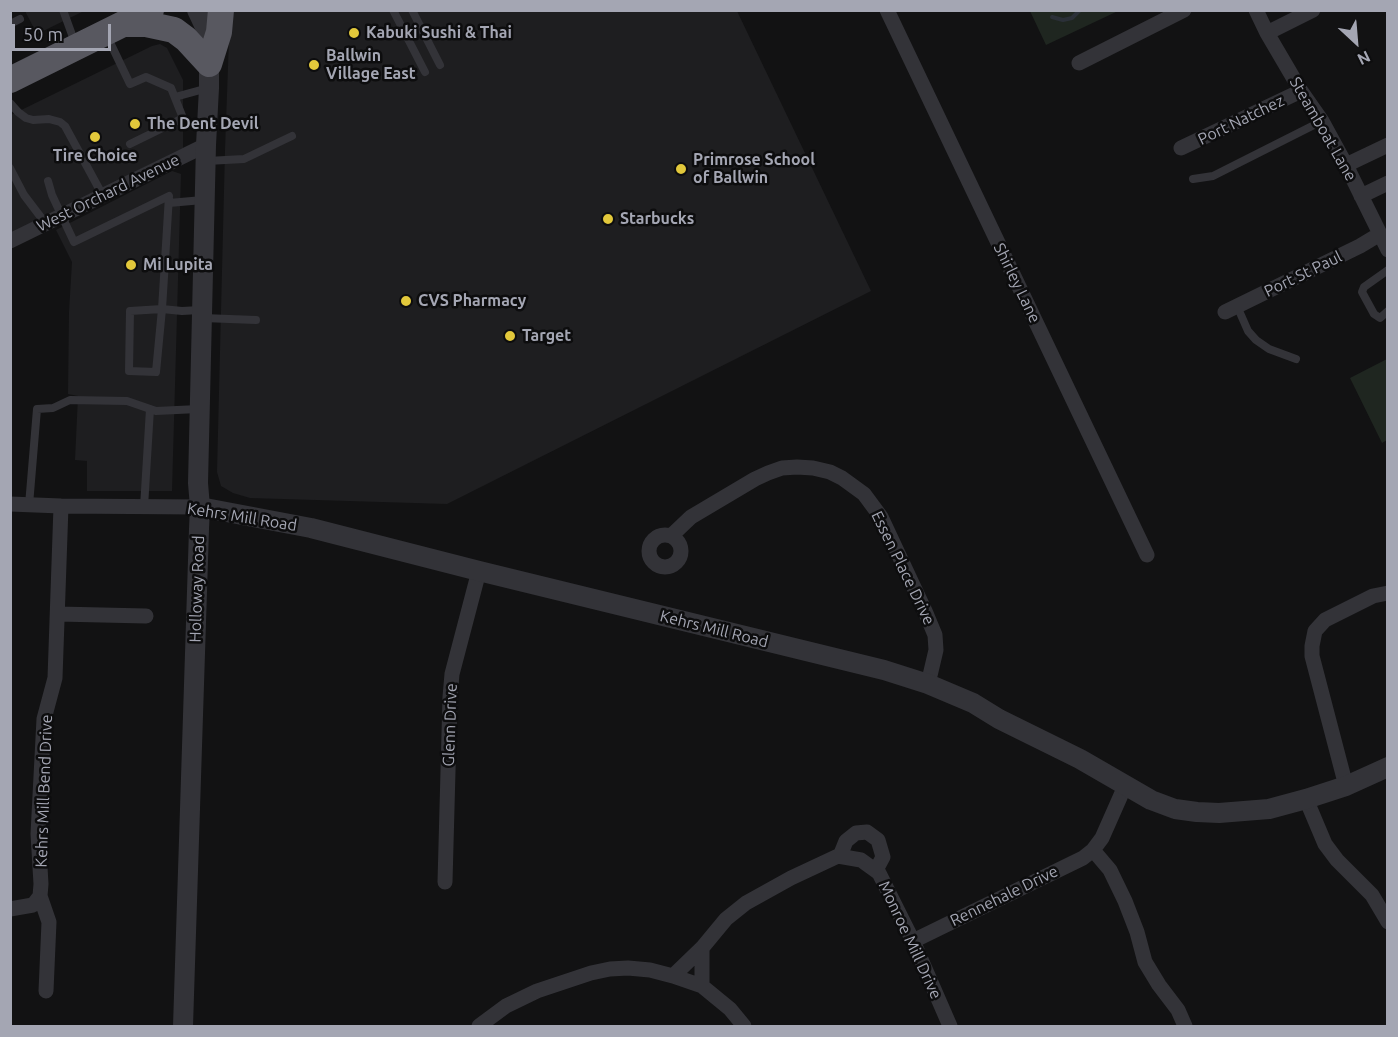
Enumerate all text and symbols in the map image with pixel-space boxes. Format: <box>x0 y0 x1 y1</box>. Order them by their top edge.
scale bar <box>15 12 114 50</box>
north arrow <box>1326 12 1386 72</box>
place label: Kabuki Sushi & Thai <box>366 23 512 43</box>
text: 50 m <box>23 24 63 44</box>
marker: Kabuki Sushi & Thai <box>347 26 361 40</box>
place label: Ballwin Village East <box>326 46 416 84</box>
text: N <box>1355 47 1373 69</box>
marker: Ballwin Village East <box>307 58 321 72</box>
street label: Steamboat Lane <box>1285 74 1361 184</box>
street label: Port Natchez <box>1195 91 1287 149</box>
place label: The Dent Devil <box>147 114 259 134</box>
marker: The Dent Devil <box>128 117 142 131</box>
marker: Tire Choice <box>88 130 102 144</box>
place label: Tire Choice <box>53 146 137 166</box>
street label: West Orchard Avenue <box>33 150 183 236</box>
place label: Primrose School of Ballwin <box>693 150 815 188</box>
marker: Primrose School of Ballwin <box>674 162 688 176</box>
place label: Starbucks <box>620 209 694 229</box>
marker: Starbucks <box>601 212 615 226</box>
street label: Shirley Lane <box>989 240 1045 326</box>
street label: Port St Paul <box>1261 247 1345 301</box>
place label: Mi Lupita <box>143 255 213 275</box>
marker: Mi Lupita <box>124 258 138 272</box>
place label: CVS Pharmacy <box>418 291 526 311</box>
marker: CVS Pharmacy <box>399 294 413 308</box>
place label: Target <box>522 326 571 346</box>
marker: Target <box>503 329 517 343</box>
street label: Kehrs Mill Road <box>186 499 298 535</box>
street label: Essen Place Drive <box>867 508 939 628</box>
street label: Holloway Road <box>186 535 208 643</box>
street label: Kehrs Mill Road <box>658 606 770 652</box>
street label: Glenn Drive <box>439 683 461 767</box>
street label: Kehrs Mill Bend Drive <box>32 714 56 868</box>
street label: Rennehale Drive <box>947 862 1061 930</box>
street label: Monroe Mill Drive <box>874 878 946 1002</box>

